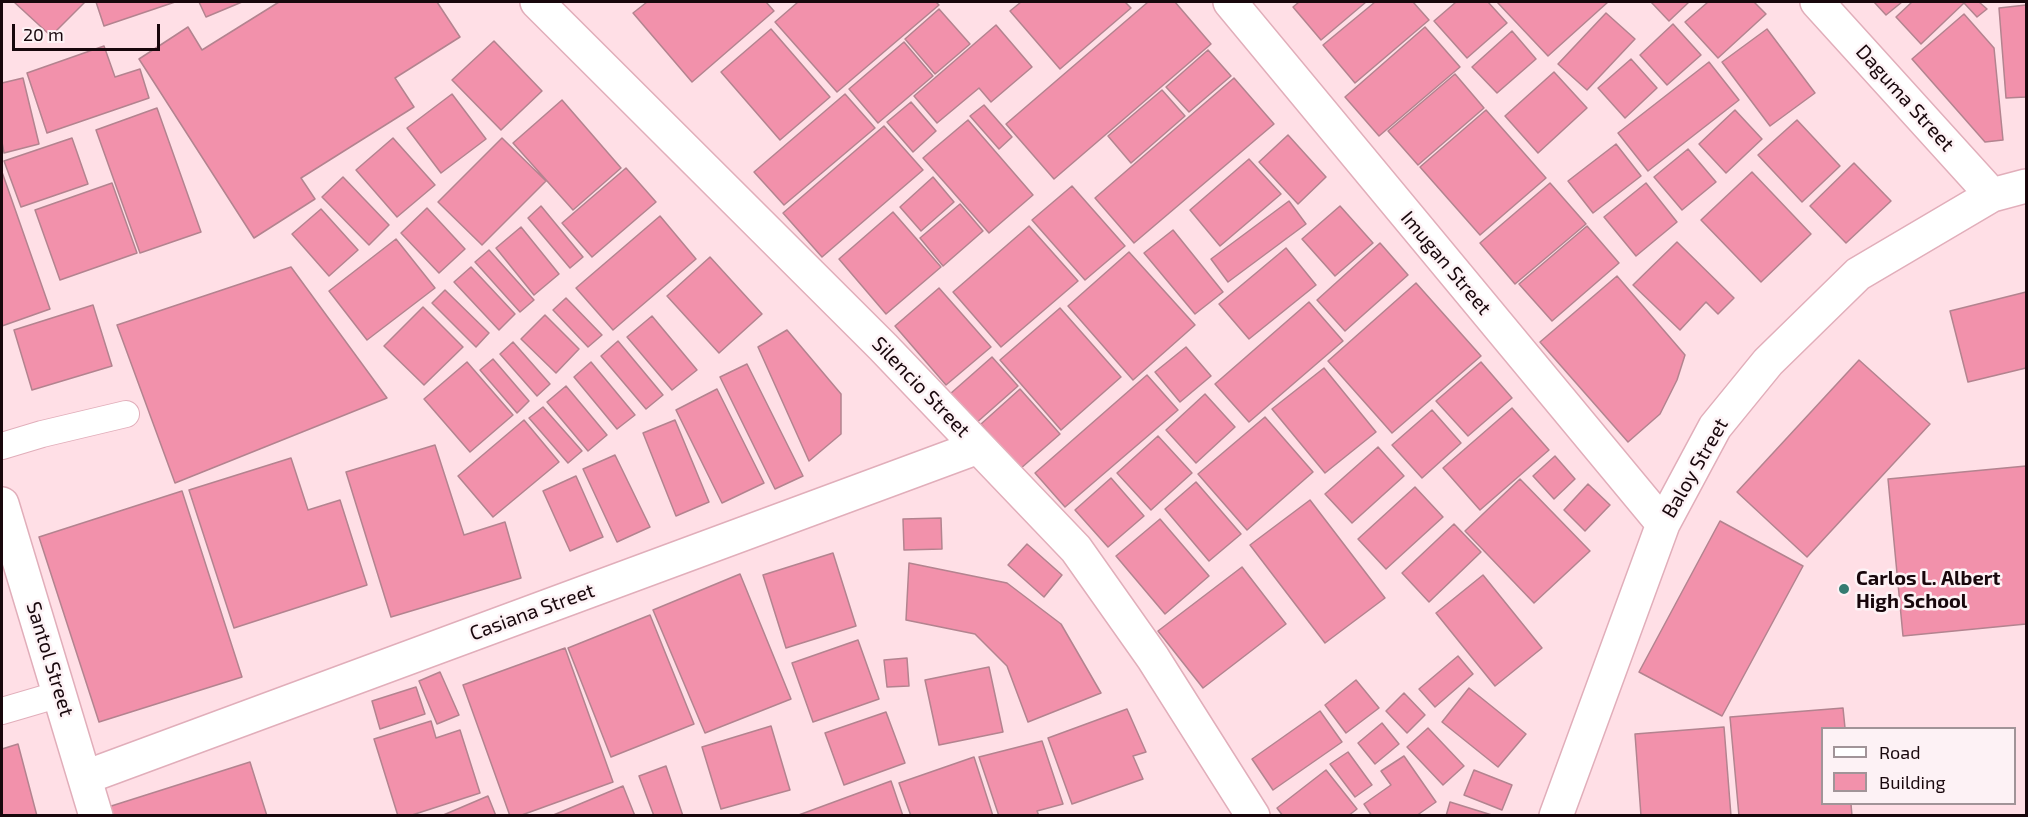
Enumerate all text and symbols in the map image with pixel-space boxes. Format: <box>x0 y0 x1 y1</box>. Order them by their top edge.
scale bar <box>15 12 164 50</box>
text: 20 m <box>23 23 64 45</box>
street label: Daguma Street <box>1851 40 1959 156</box>
street label: Imugan Street <box>1396 206 1496 320</box>
street label: Silencio Street <box>867 332 975 442</box>
street label: Baloy Street <box>1657 414 1733 522</box>
place label: Carlos L. Albert High School <box>1856 566 2000 613</box>
street label: Casiana Street <box>466 578 598 646</box>
marker: Carlos L. Albert High School <box>1837 582 1851 596</box>
street label: Santol Street <box>21 599 79 719</box>
legend <box>1821 727 2016 805</box>
text: Road <box>1879 741 1920 763</box>
text: Building <box>1879 771 1946 793</box>

